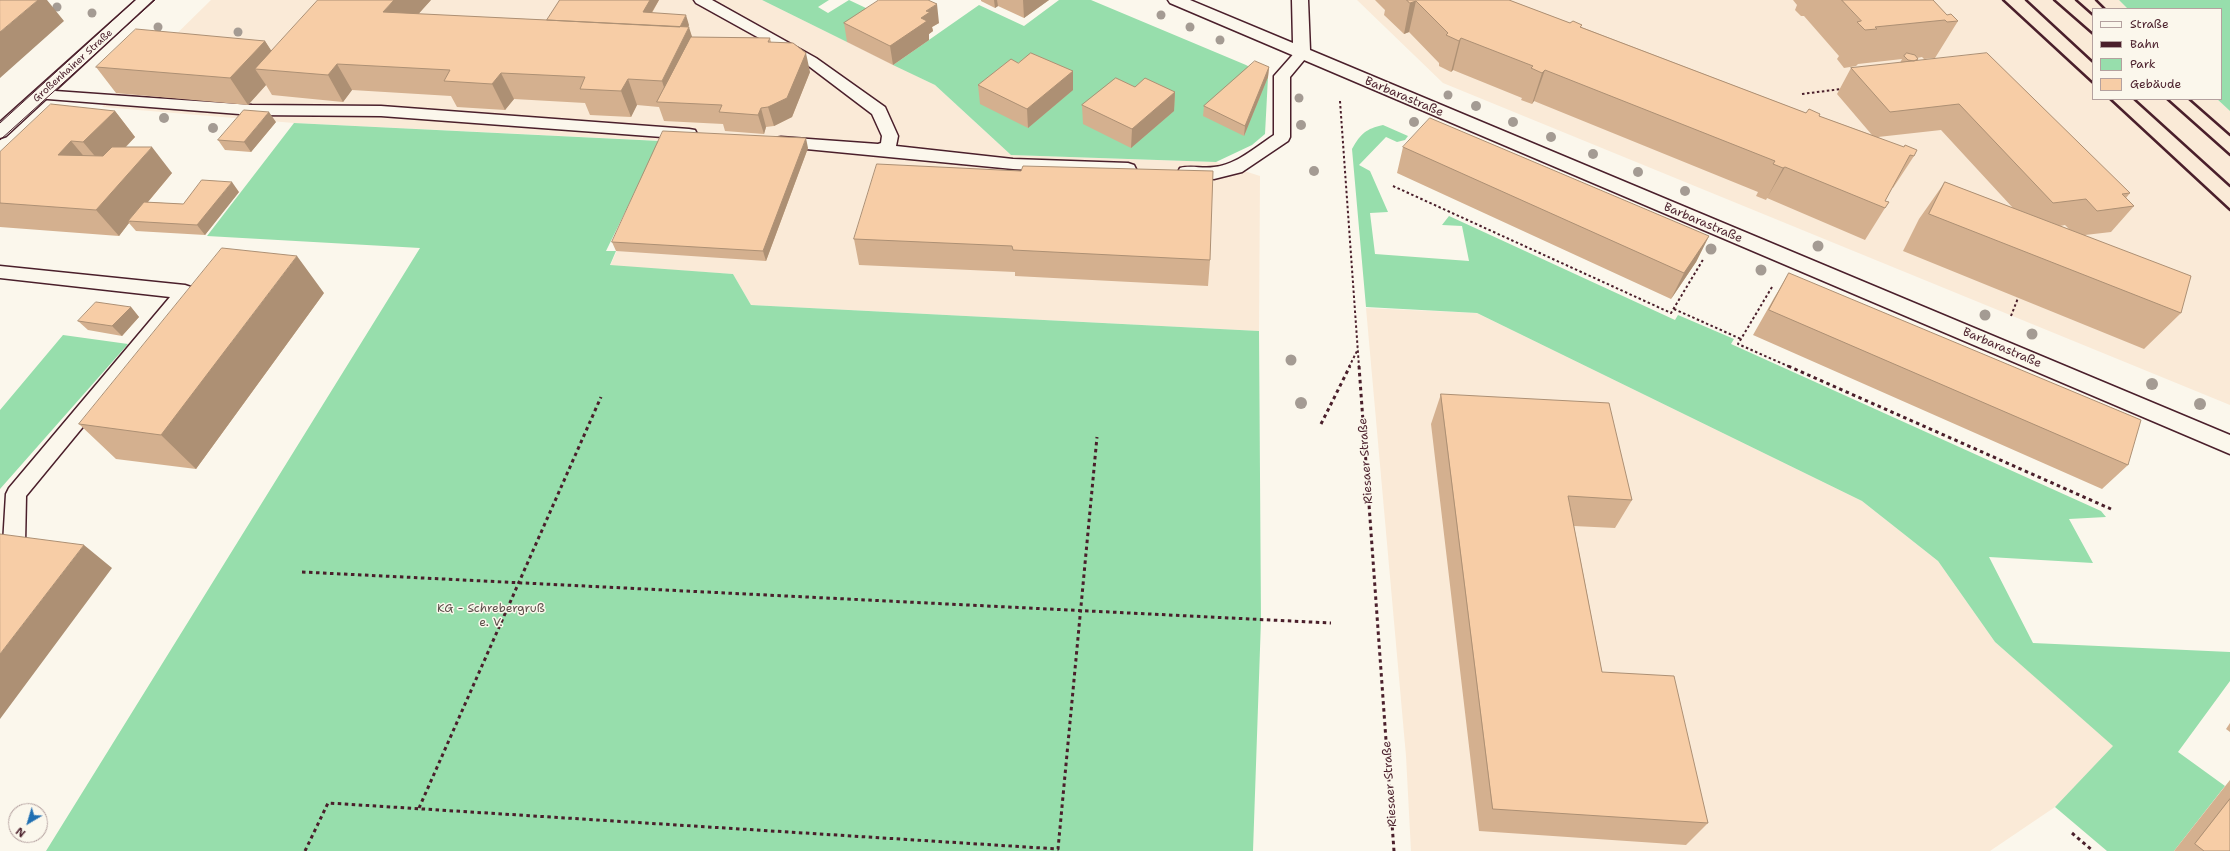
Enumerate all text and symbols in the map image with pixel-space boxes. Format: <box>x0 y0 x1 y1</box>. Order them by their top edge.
legend <box>2092 8 2222 100</box>
text: Straße <box>2130 16 2169 32</box>
street label: Großenhainer Straße <box>31 27 115 105</box>
text: Bahn <box>2130 36 2159 52</box>
text: Park <box>2130 56 2156 72</box>
street label: Barbarastraße <box>1363 74 1445 120</box>
text: Gebäude <box>2130 76 2181 92</box>
street label: Barbarastraße <box>1662 200 1744 246</box>
street label: Barbarastraße <box>1961 325 2043 371</box>
street label: Riesaer Straße <box>1356 417 1376 505</box>
park label: KG - Schrebergruß e. V. <box>437 602 545 630</box>
street label: Riesaer Straße <box>1380 740 1400 828</box>
north arrow <box>8 803 48 843</box>
text: N <box>13 823 29 841</box>

